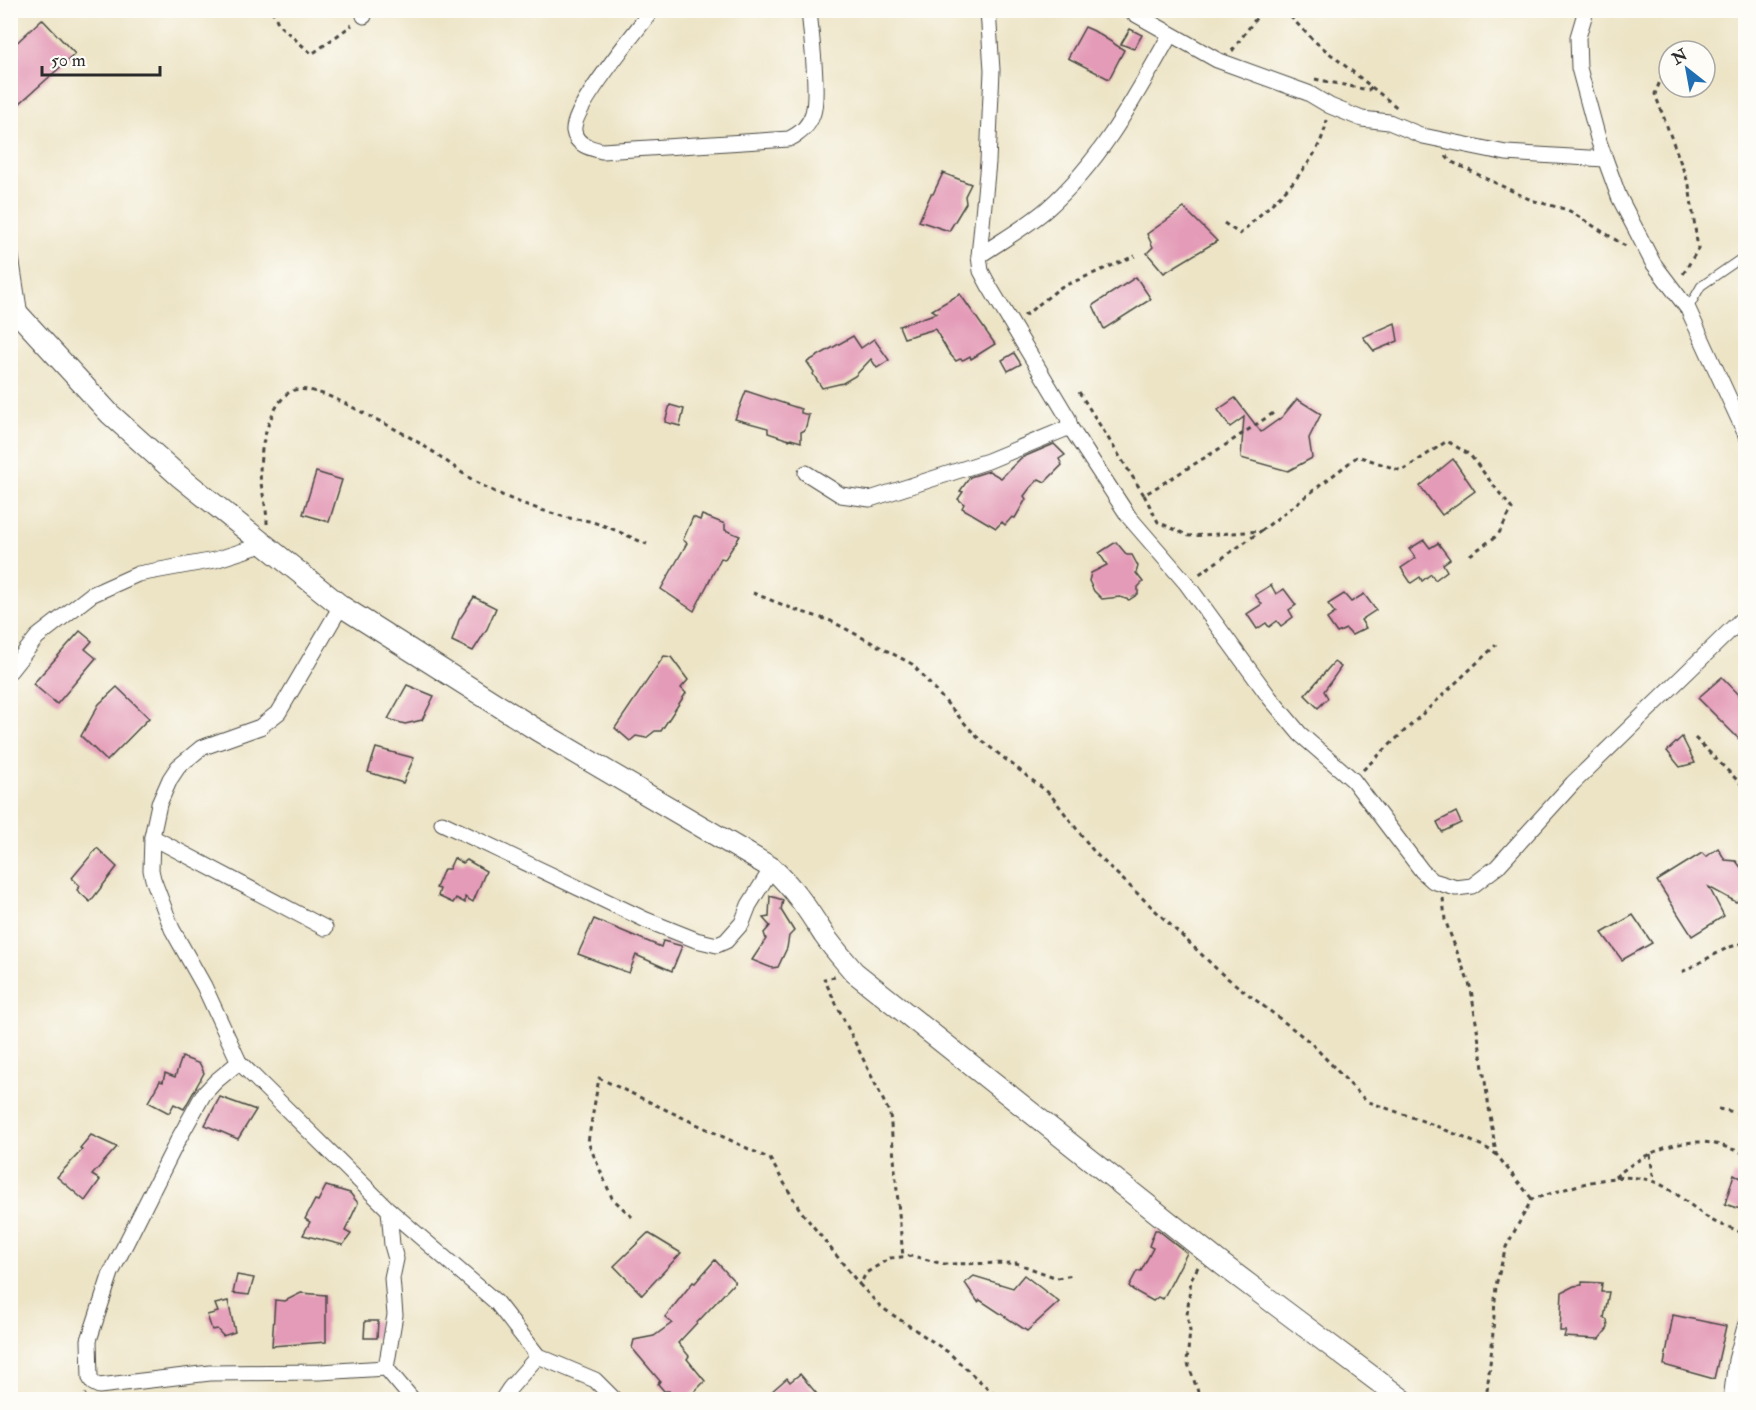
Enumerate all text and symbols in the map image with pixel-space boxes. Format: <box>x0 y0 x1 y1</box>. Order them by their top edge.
scale bar <box>42 39 160 77</box>
north arrow <box>1657 39 1717 99</box>
text: N <box>1668 44 1692 70</box>
text: 50 m <box>51 49 86 72</box>

